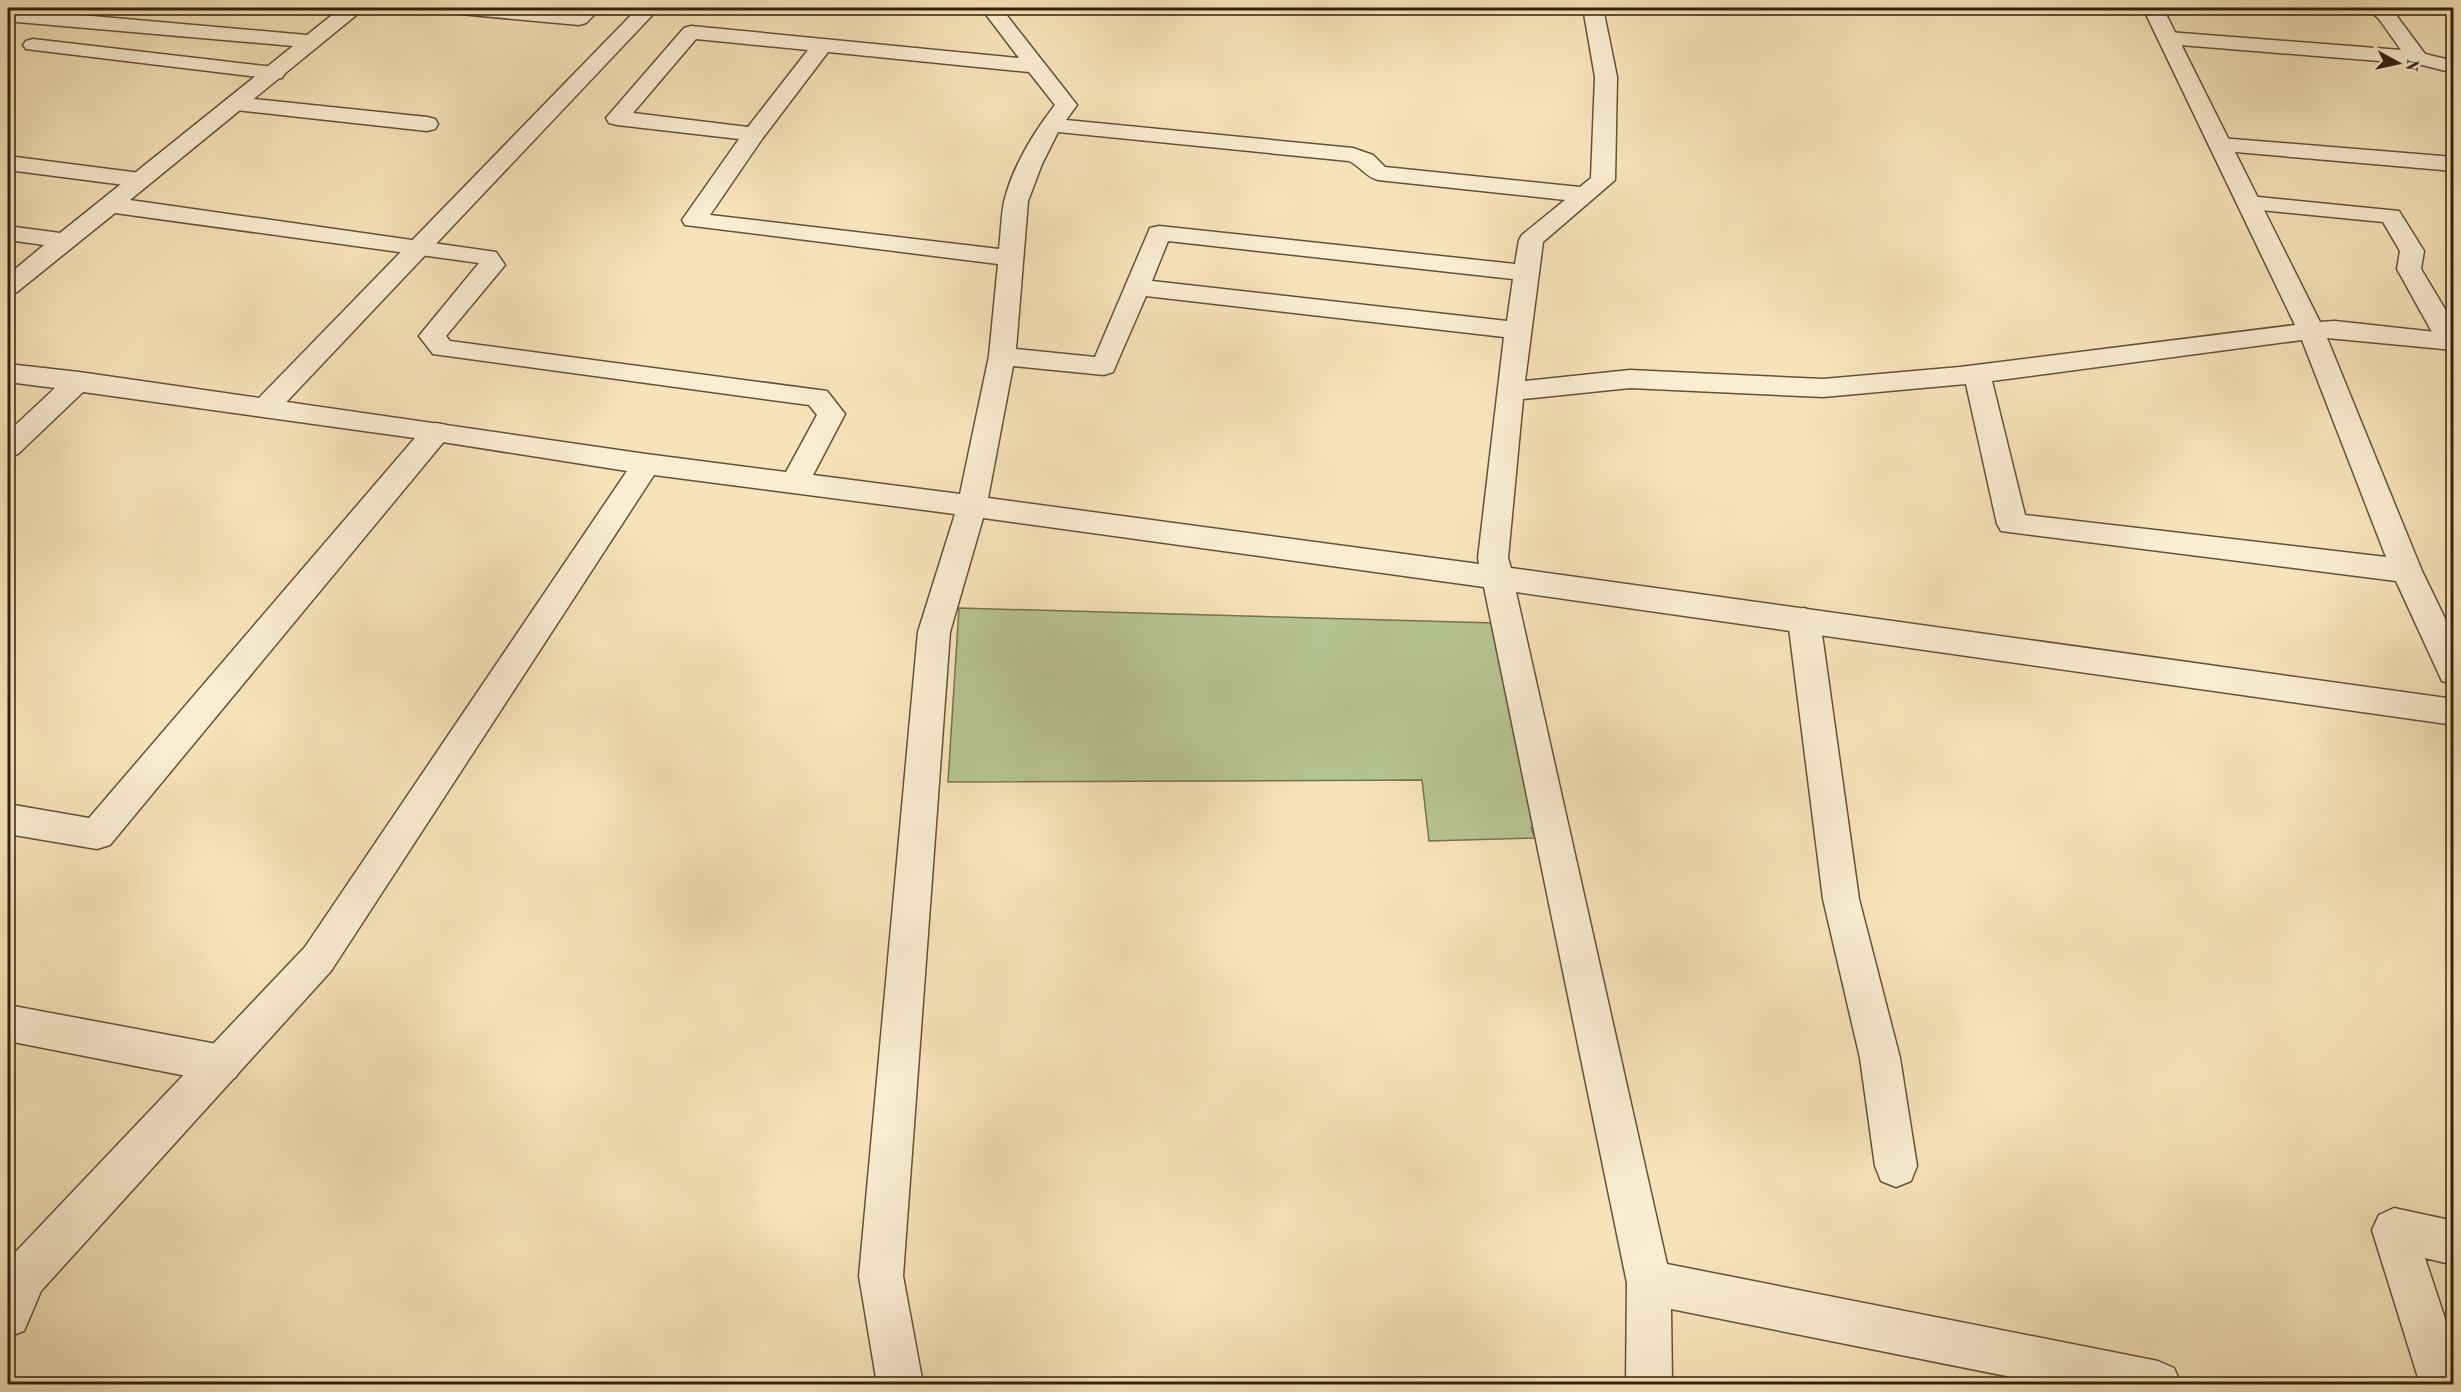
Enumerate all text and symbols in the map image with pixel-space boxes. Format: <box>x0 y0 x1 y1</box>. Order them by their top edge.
north arrow <box>2368 33 2428 93</box>
text: N <box>2402 58 2420 73</box>

